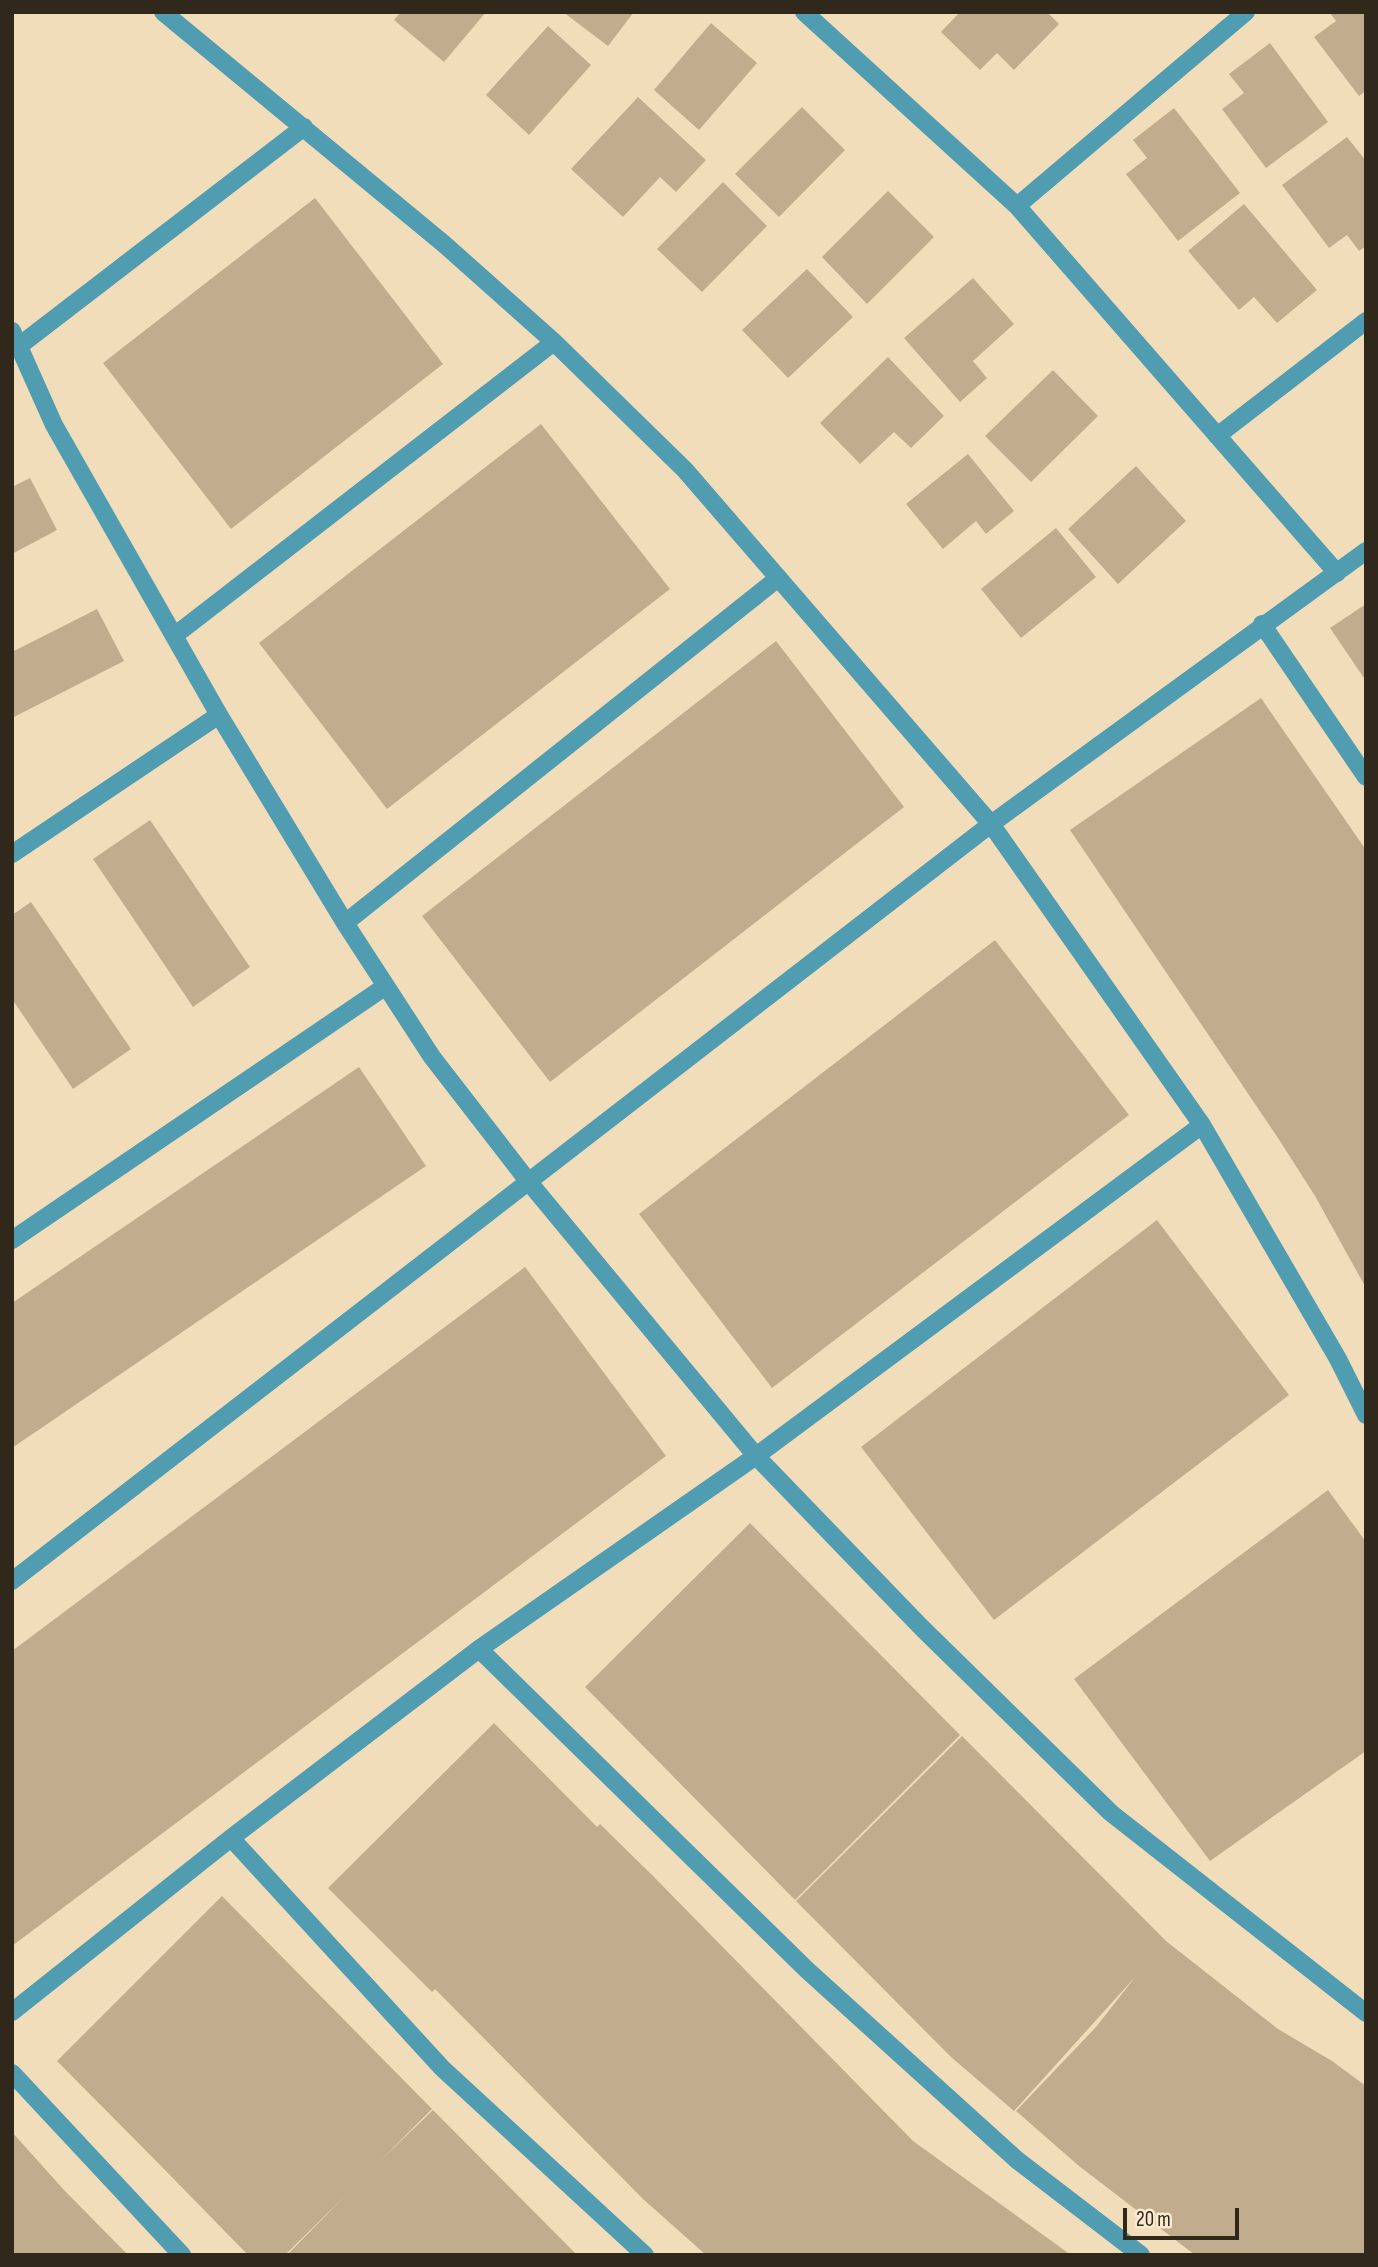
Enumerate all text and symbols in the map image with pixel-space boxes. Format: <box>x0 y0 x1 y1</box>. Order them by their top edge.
scale bar <box>1126 2194 1242 2238</box>
text: 20 m <box>1136 2207 1171 2232</box>

